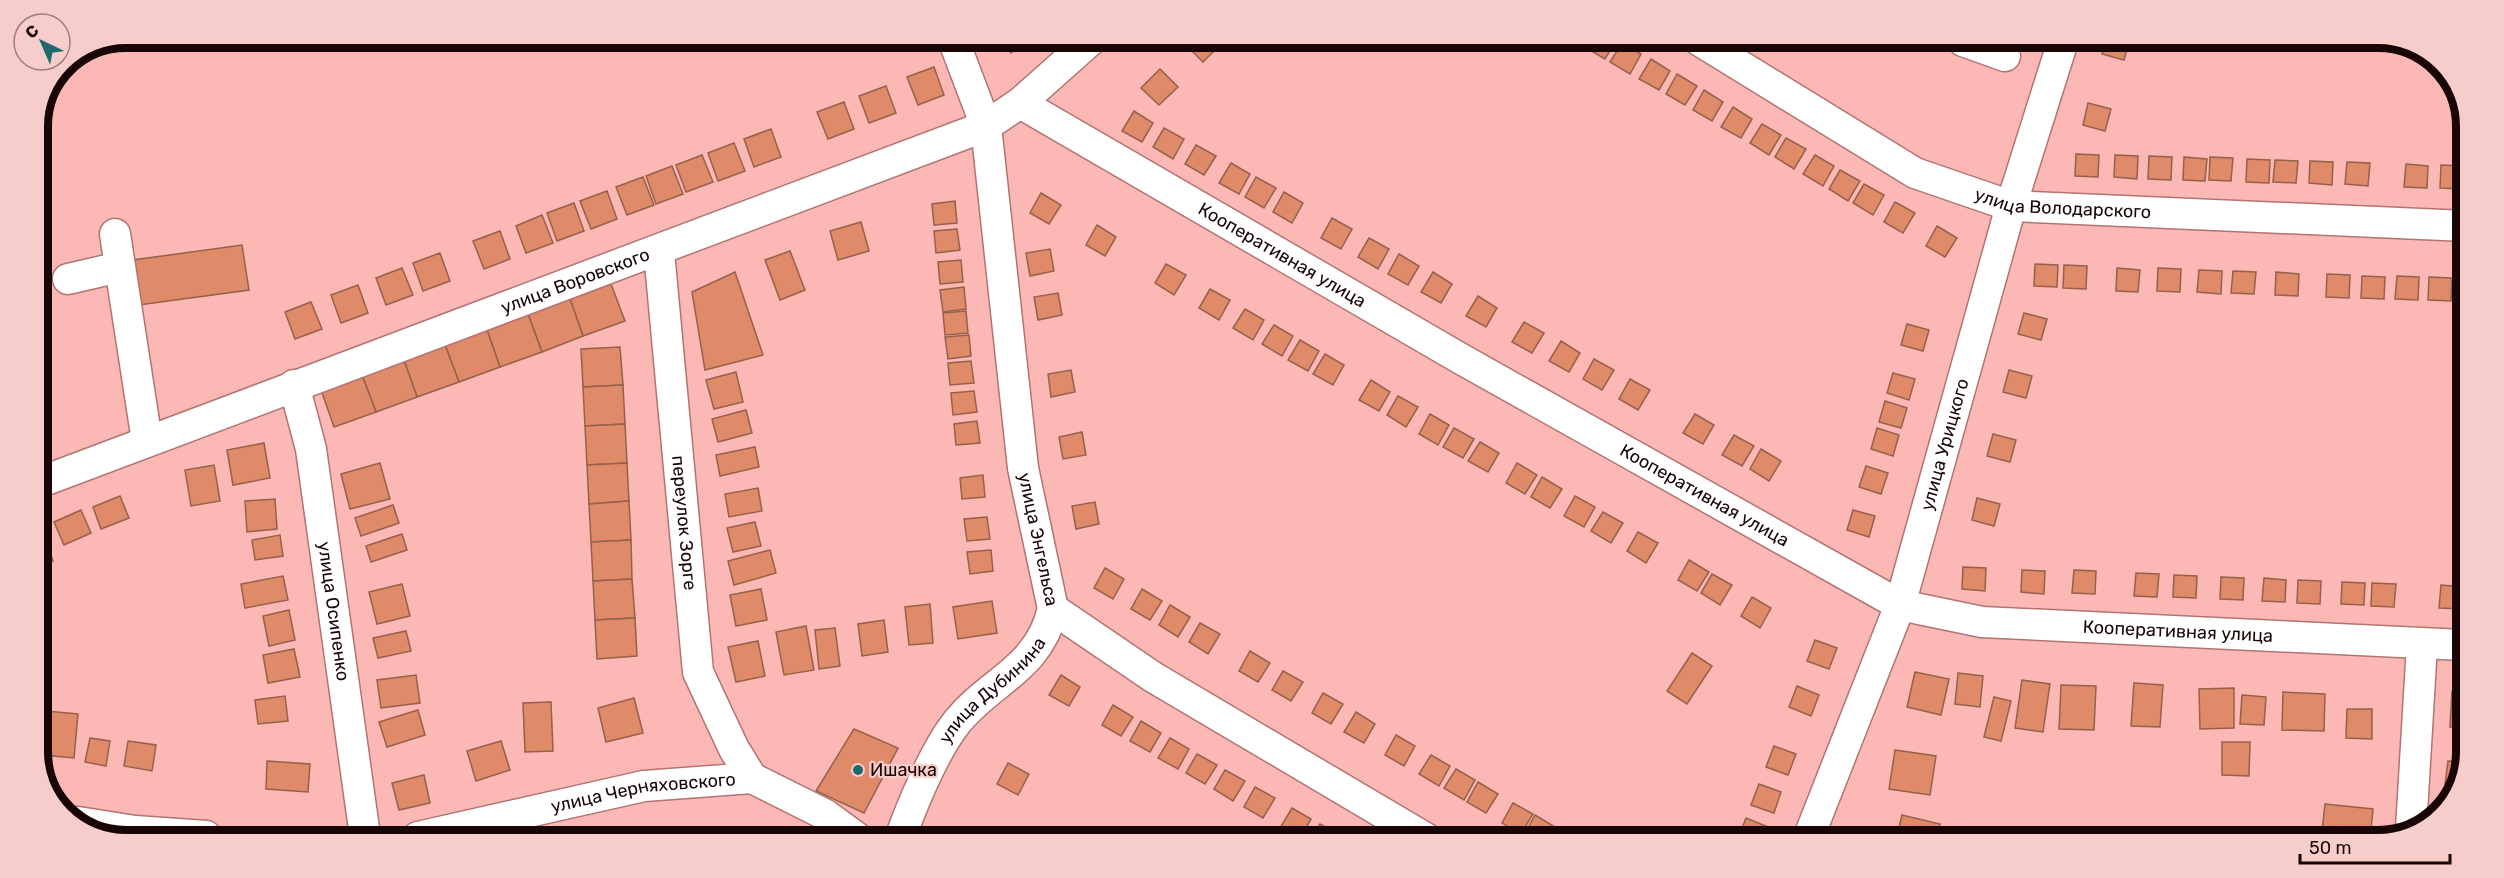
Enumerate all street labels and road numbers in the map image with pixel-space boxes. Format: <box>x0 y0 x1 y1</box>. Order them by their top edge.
street label: улица Володарского <box>1972 183 2152 223</box>
street label: Кооперативная улица <box>1194 198 1370 312</box>
street label: улица Воровского <box>498 243 653 319</box>
street label: улица Урицкого <box>1916 376 1974 513</box>
street label: Кооперативная улица <box>1616 439 1793 552</box>
street label: переулок Зорге <box>667 454 701 591</box>
street label: улица Энгельса <box>1013 471 1063 608</box>
street label: улица Осипенко <box>313 540 354 682</box>
street label: Кооперативная улица <box>2082 616 2273 647</box>
street label: улица Дубинина <box>934 633 1051 748</box>
street label: улица Черняховского <box>549 768 736 818</box>

